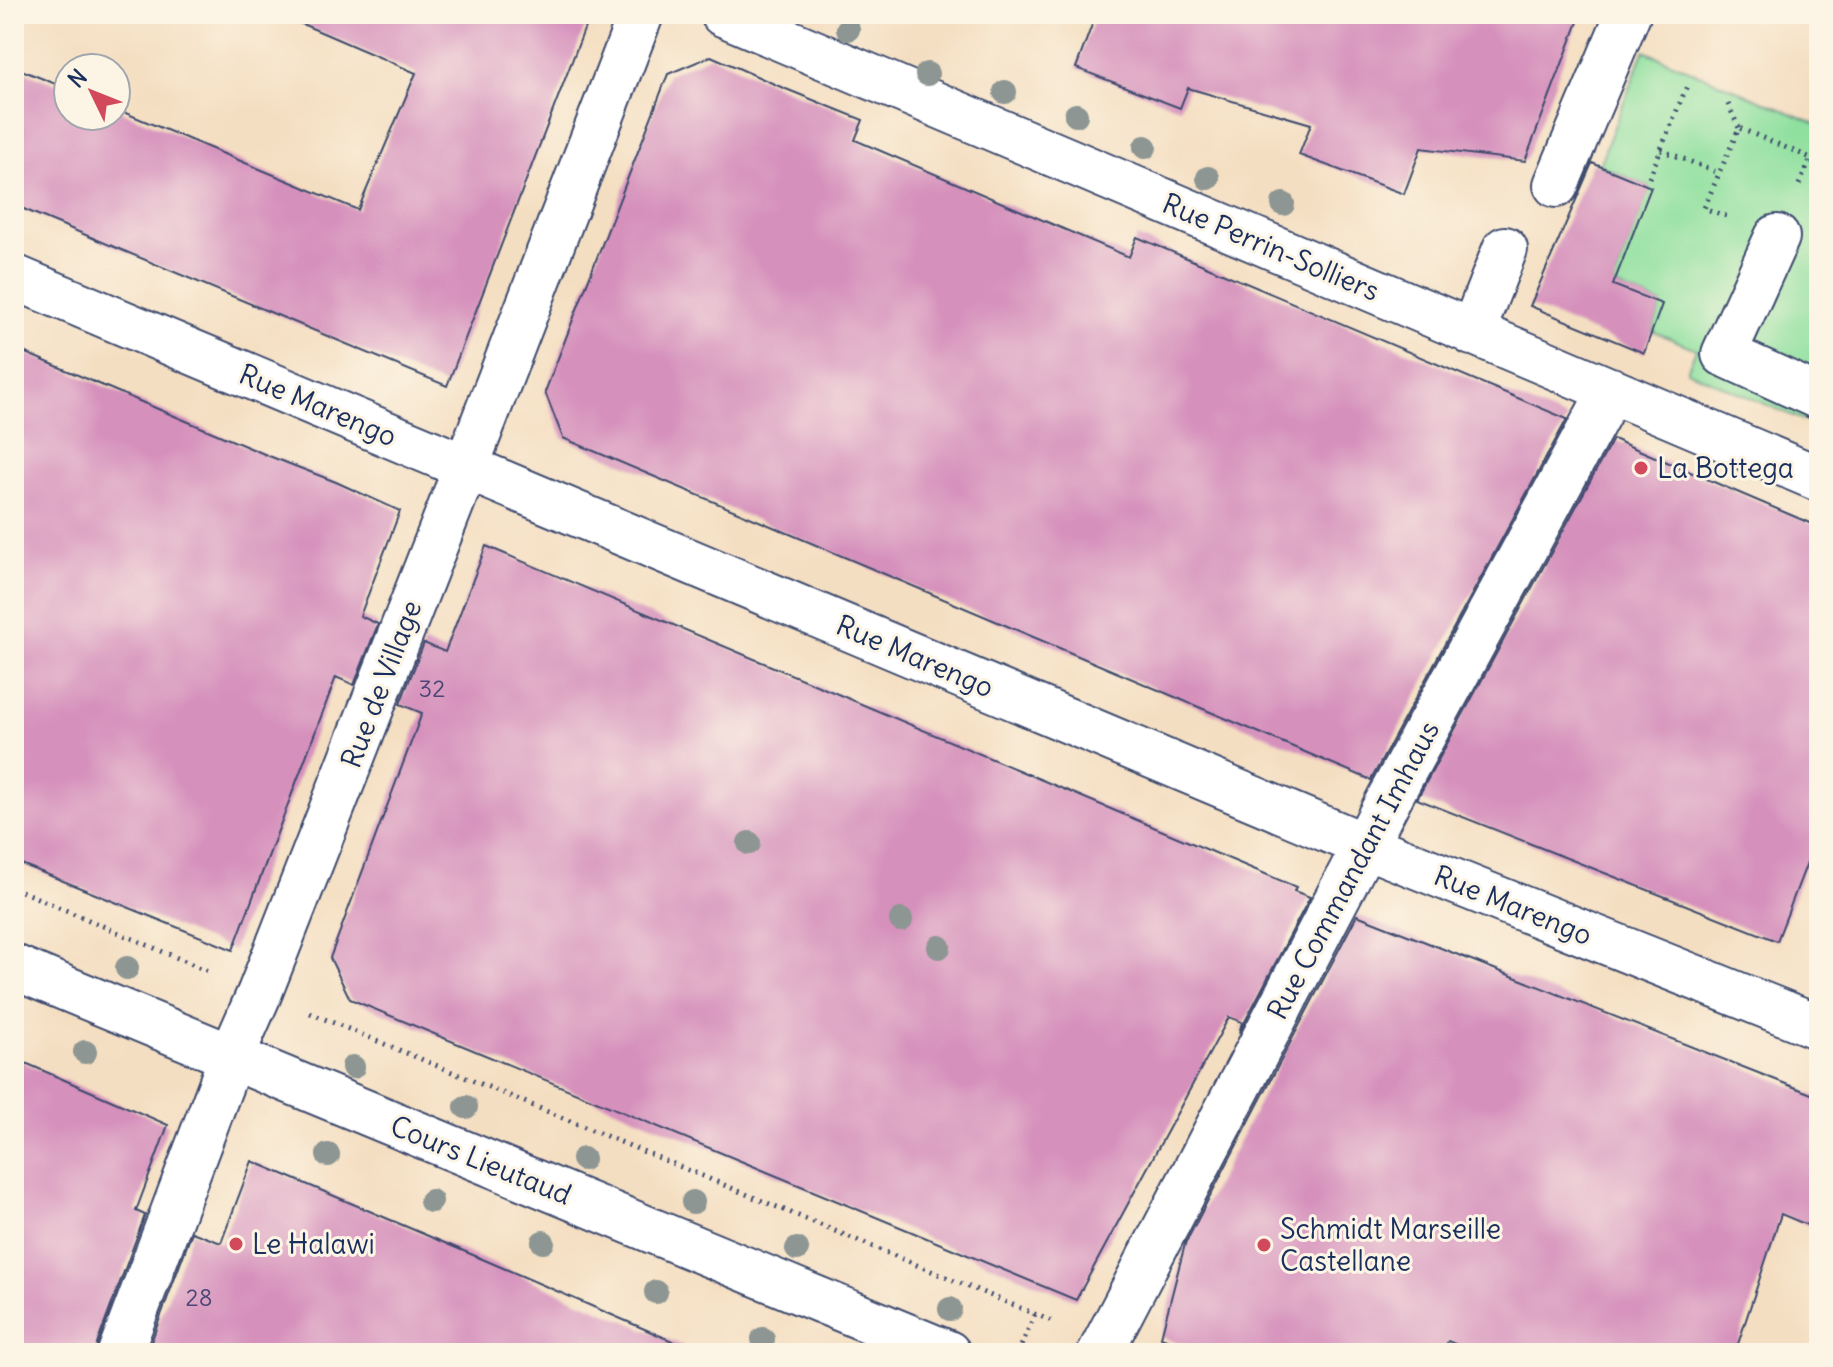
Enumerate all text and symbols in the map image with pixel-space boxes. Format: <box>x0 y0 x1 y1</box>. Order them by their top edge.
north arrow <box>52 52 132 132</box>
text: N <box>62 63 93 93</box>
street label: Rue Perrin-Solliers <box>1157 185 1385 309</box>
street label: Rue Marengo <box>234 356 402 454</box>
place label: La Bottega <box>1657 450 1794 486</box>
marker: La Bottega <box>1632 459 1650 477</box>
street label: Rue de Village <box>333 595 429 773</box>
street label: Rue Marengo <box>831 607 999 705</box>
house number: 32 <box>419 673 445 703</box>
street label: Rue Commandant Imhaus <box>1259 715 1447 1025</box>
street label: Rue Marengo <box>1429 857 1597 953</box>
street label: Cours Lieutaud <box>385 1107 577 1213</box>
place label: Schmidt Marseille Castellane <box>1280 1211 1501 1279</box>
place label: Le Halawi <box>252 1226 375 1262</box>
marker: Le Halawi <box>227 1235 245 1253</box>
marker: Schmidt Marseille Castellane <box>1255 1236 1273 1254</box>
house number: 28 <box>186 1282 212 1312</box>

